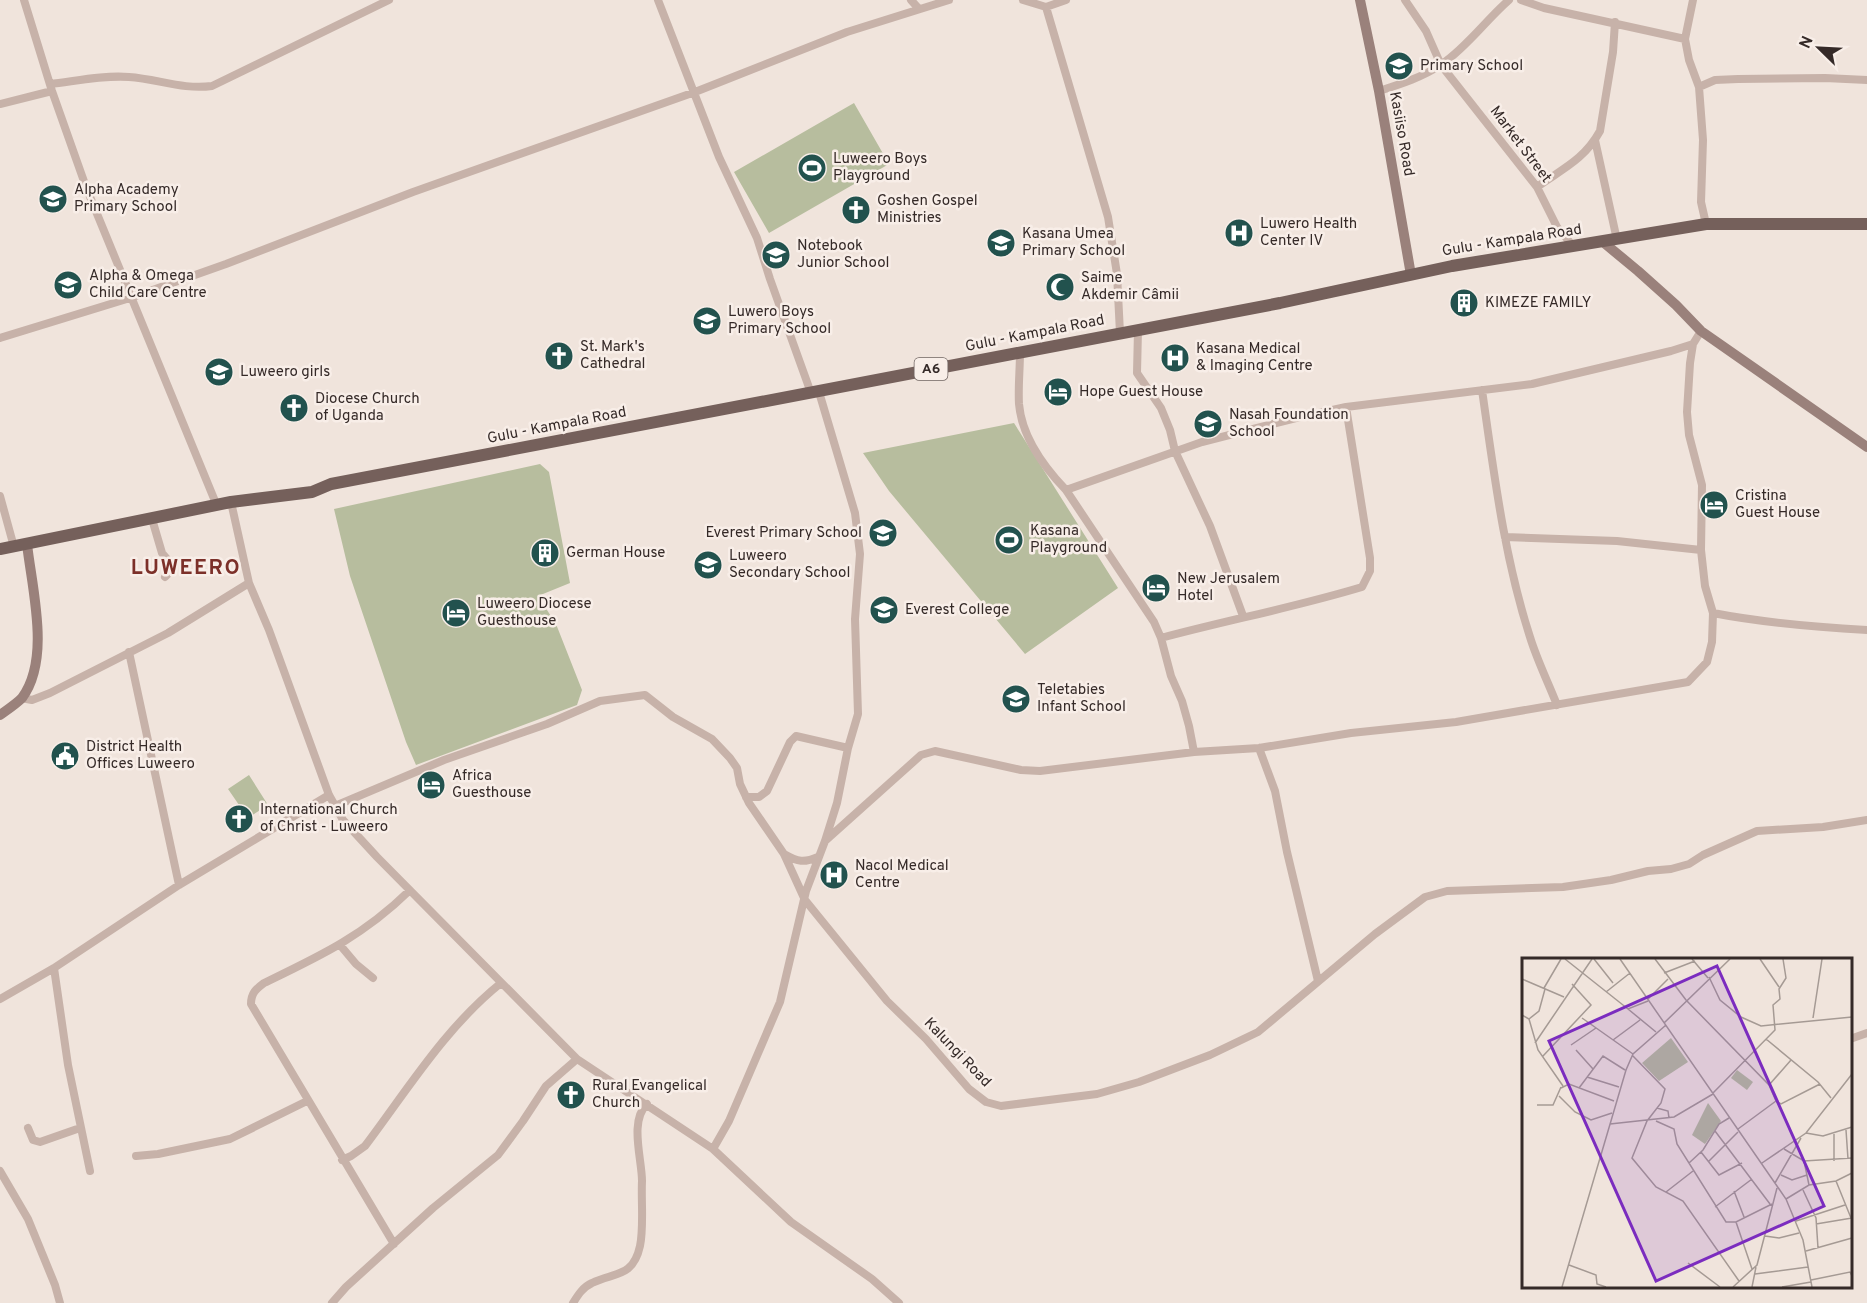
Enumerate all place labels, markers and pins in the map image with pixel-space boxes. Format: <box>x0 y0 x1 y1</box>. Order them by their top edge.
school or university icon: Primary School <box>1383 50 1415 82</box>
place label: Primary School <box>1420 57 1523 76</box>
place label: Luweero Boys Playground <box>833 150 927 186</box>
sports icon: Luweero Boys Playground <box>796 152 828 184</box>
place label: Alpha Academy Primary School <box>74 181 179 217</box>
school or university icon: Alpha Academy Primary School <box>37 183 69 215</box>
place label: Goshen Gospel Ministries <box>877 192 978 228</box>
church icon: Goshen Gospel Ministries <box>840 194 872 226</box>
place label: Luwero Health Center IV <box>1260 215 1357 251</box>
hospital icon: Luwero Health Center IV <box>1223 217 1255 249</box>
place label: Kasana Umea Primary School <box>1022 225 1125 261</box>
school or university icon: Kasana Umea Primary School <box>985 227 1017 259</box>
place label: Notebook Junior School <box>797 237 889 273</box>
school or university icon: Notebook Junior School <box>760 239 792 271</box>
place label: Alpha & Omega Child Care Centre <box>89 267 207 303</box>
school or university icon: Alpha & Omega Child Care Centre <box>52 269 84 301</box>
place label: Saime Akdemir Câmii <box>1081 269 1179 305</box>
mosque icon: Saime Akdemir Câmii <box>1044 271 1076 303</box>
building icon: KIMEZE FAMILY <box>1448 287 1480 319</box>
place label: KIMEZE FAMILY <box>1485 294 1592 313</box>
place label: Luwero Boys Primary School <box>728 303 831 339</box>
school or university icon: Luwero Boys Primary School <box>691 305 723 337</box>
place label: St. Mark's Cathedral <box>580 338 646 374</box>
church icon: St. Mark's Cathedral <box>543 340 575 372</box>
place label: Kasana Medical & Imaging Centre <box>1196 340 1313 376</box>
hospital icon: Kasana Medical & Imaging Centre <box>1159 342 1191 374</box>
school or university icon: Luweero girls <box>203 356 235 388</box>
place label: Luweero girls <box>240 363 330 382</box>
hotel icon: Hope Guest House <box>1042 376 1074 408</box>
place label: Hope Guest House <box>1079 383 1203 402</box>
place label: Diocese Church of Uganda <box>315 390 420 426</box>
church icon: Diocese Church of Uganda <box>278 392 310 424</box>
place label: Nasah Foundation School <box>1229 406 1349 442</box>
school or university icon: Nasah Foundation School <box>1192 408 1224 440</box>
place label: Cristina Guest House <box>1735 487 1820 523</box>
hotel icon: Cristina Guest House <box>1698 489 1730 521</box>
school or university icon: Everest Primary School <box>867 517 899 549</box>
place label: Kasana Playground <box>1030 522 1107 558</box>
place label: Everest Primary School <box>705 524 862 543</box>
sports icon: Kasana Playground <box>993 524 1025 556</box>
building icon: German House <box>529 537 561 569</box>
place label: German House <box>566 544 665 563</box>
place label: Luweero Secondary School <box>729 547 850 583</box>
school or university icon: Luweero Secondary School <box>692 549 724 581</box>
place label: New Jerusalem Hotel <box>1177 570 1280 606</box>
hotel icon: New Jerusalem Hotel <box>1140 572 1172 604</box>
school or university icon: Everest College <box>868 594 900 626</box>
place label: Luweero Diocese Guesthouse <box>477 595 591 631</box>
hotel icon: Luweero Diocese Guesthouse <box>440 597 472 629</box>
place label: Everest College <box>905 601 1009 620</box>
place label: Teletabies Infant School <box>1037 681 1126 717</box>
school or university icon: Teletabies Infant School <box>1000 683 1032 715</box>
place label: District Health Offices Luweero <box>86 738 195 774</box>
public building icon: District Health Offices Luweero <box>49 740 81 772</box>
place label: Africa Guesthouse <box>452 767 531 803</box>
hotel icon: Africa Guesthouse <box>415 769 447 801</box>
place label: International Church of Christ - Luweero <box>260 801 398 837</box>
church icon: International Church of Christ - Luweero <box>223 803 255 835</box>
place label: Nacol Medical Centre <box>855 857 949 893</box>
hospital icon: Nacol Medical Centre <box>818 859 850 891</box>
place label: Rural Evangelical Church <box>592 1077 707 1113</box>
church icon: Rural Evangelical Church <box>555 1079 587 1111</box>

